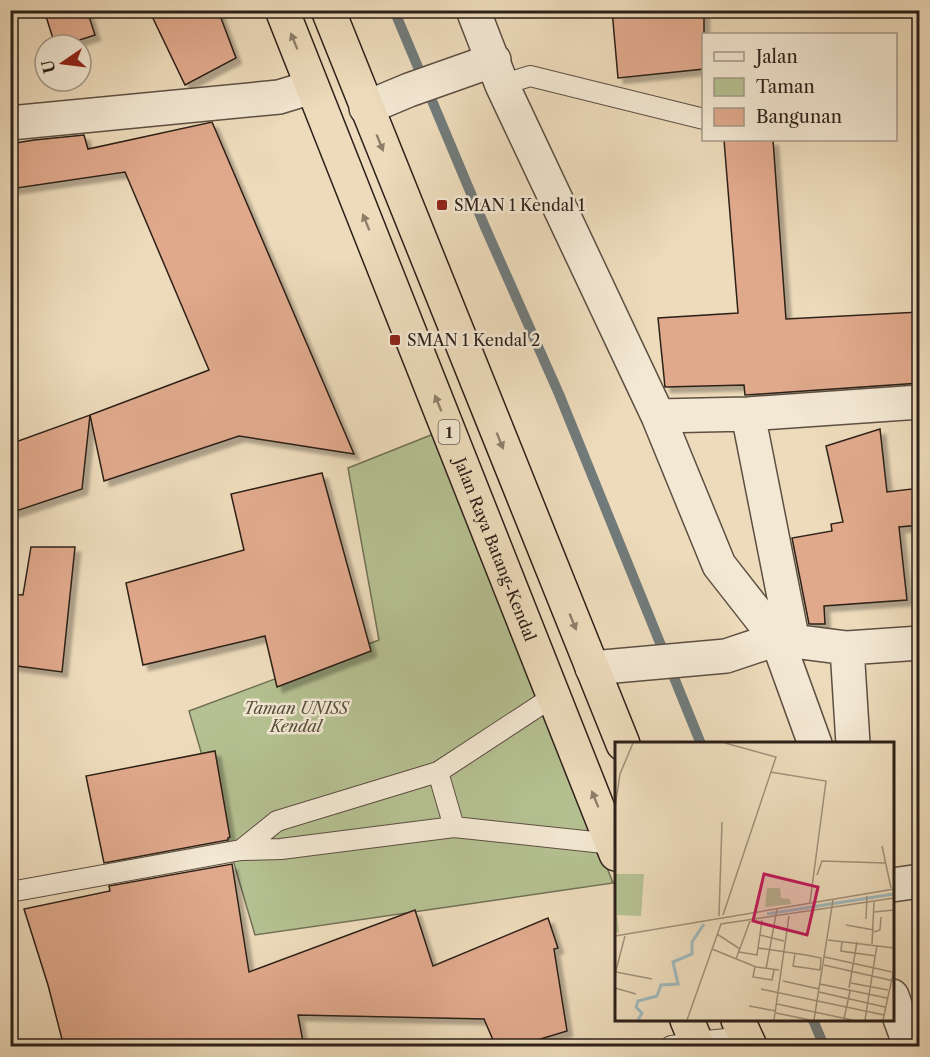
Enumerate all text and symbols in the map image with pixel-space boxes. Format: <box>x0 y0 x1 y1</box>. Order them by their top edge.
one-way arrow <box>289 32 298 50</box>
north arrow <box>33 33 93 93</box>
legend <box>702 33 897 141</box>
text: Jalan <box>753 46 798 68</box>
text: U <box>37 58 60 75</box>
text: Taman <box>756 76 815 98</box>
text: Bangunan <box>756 106 842 128</box>
one-way arrow <box>376 134 386 152</box>
place label: SMAN 1 Kendal 1 <box>454 195 585 215</box>
marker: SMAN 1 Kendal 1 <box>435 198 449 212</box>
one-way arrow <box>361 213 370 231</box>
place label: SMAN 1 Kendal 2 <box>407 330 540 350</box>
marker: SMAN 1 Kendal 2 <box>388 333 402 347</box>
one-way arrow <box>433 394 443 412</box>
road number: 1 <box>438 420 460 444</box>
one-way arrow <box>496 432 505 450</box>
street label: Jalan Raya Batang-Kendal <box>449 452 541 644</box>
one-way arrow <box>568 613 578 631</box>
park label: Taman UNISS Kendal <box>244 698 350 736</box>
inset map <box>615 742 894 1021</box>
one-way arrow <box>590 790 600 808</box>

